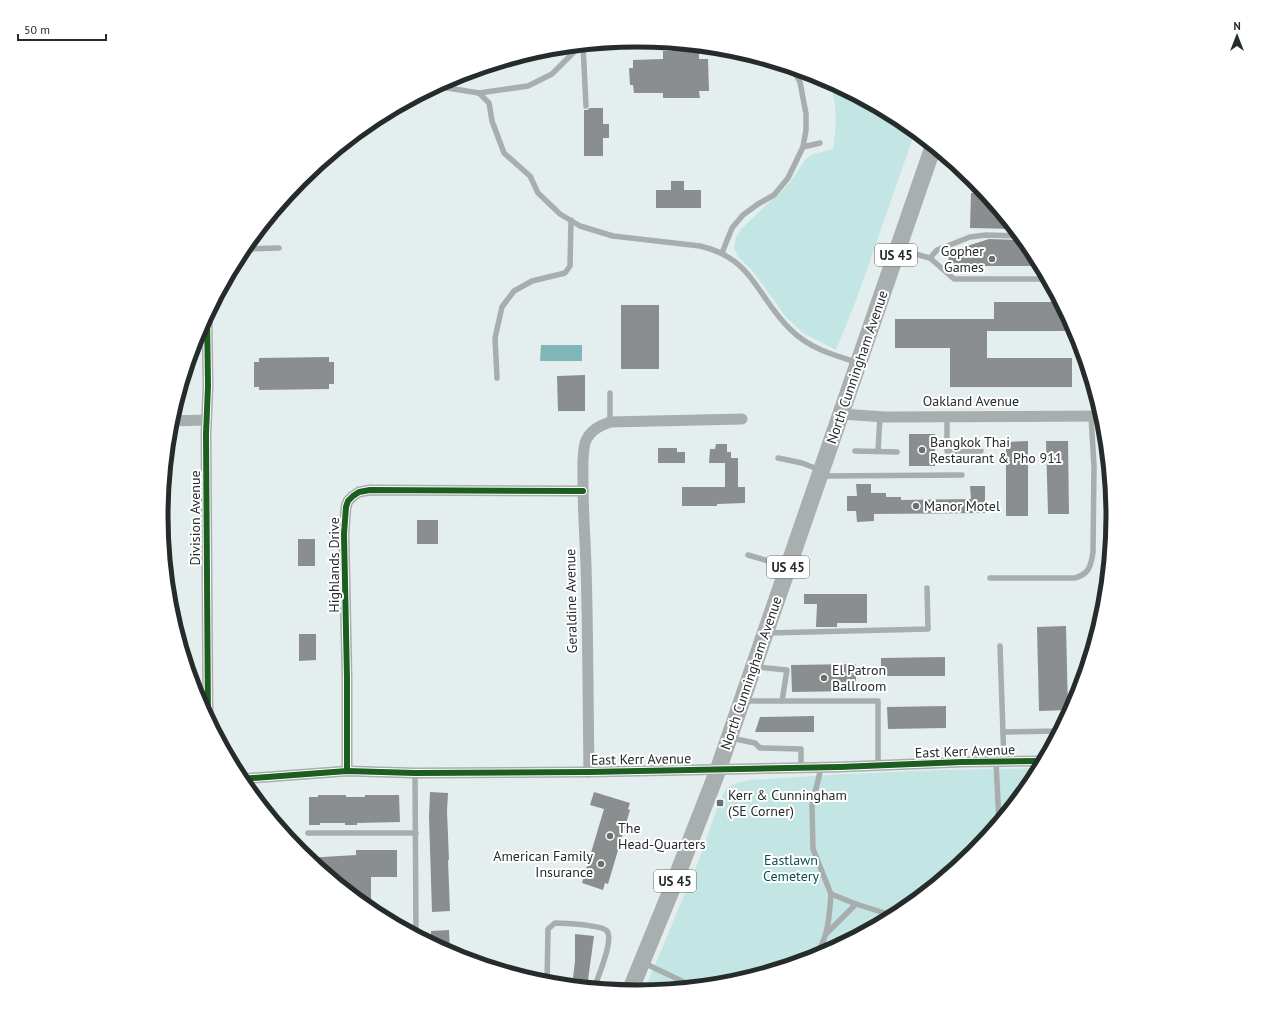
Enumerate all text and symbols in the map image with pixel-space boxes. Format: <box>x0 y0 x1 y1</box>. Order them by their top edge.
scale bar <box>18 16 106 42</box>
north arrow <box>1217 16 1257 56</box>
text: N <box>1233 19 1241 33</box>
text: 50 m <box>24 22 50 37</box>
place label: Gopher Games <box>941 242 984 276</box>
road number: US 45 <box>875 244 917 266</box>
marker: Gopher Games <box>987 254 997 264</box>
street label: North Cunningham Avenue <box>822 288 892 446</box>
street label: Oakland Avenue <box>923 392 1019 410</box>
place label: Bangkok Thai Restaurant & Pho 911 <box>930 433 1063 467</box>
marker: Bangkok Thai Restaurant & Pho 911 <box>917 445 927 455</box>
street label: Division Avenue <box>186 470 204 566</box>
place label: Manor Motel <box>924 497 1000 515</box>
marker: Manor Motel <box>911 501 921 511</box>
street label: Highlands Drive <box>325 517 343 613</box>
street label: Geraldine Avenue <box>561 549 581 653</box>
road number: US 45 <box>767 556 809 578</box>
street label: North Cunningham Avenue <box>716 594 786 752</box>
place label: El Patron Ballroom <box>832 661 886 695</box>
marker: El Patron Ballroom <box>819 673 829 683</box>
street label: East Kerr Avenue <box>915 740 1015 762</box>
street label: East Kerr Avenue <box>591 749 691 769</box>
place label: Kerr & Cunningham (SE Corner) <box>728 786 847 820</box>
marker: Kerr & Cunningham (SE Corner) <box>715 798 725 808</box>
place label: The Head-Quarters <box>618 819 706 853</box>
marker: The Head-Quarters <box>605 831 615 841</box>
place label: American Family Insurance <box>493 847 593 881</box>
park label: Eastlawn Cemetery <box>763 851 820 885</box>
marker: American Family Insurance <box>596 859 606 869</box>
road number: US 45 <box>654 870 696 892</box>

